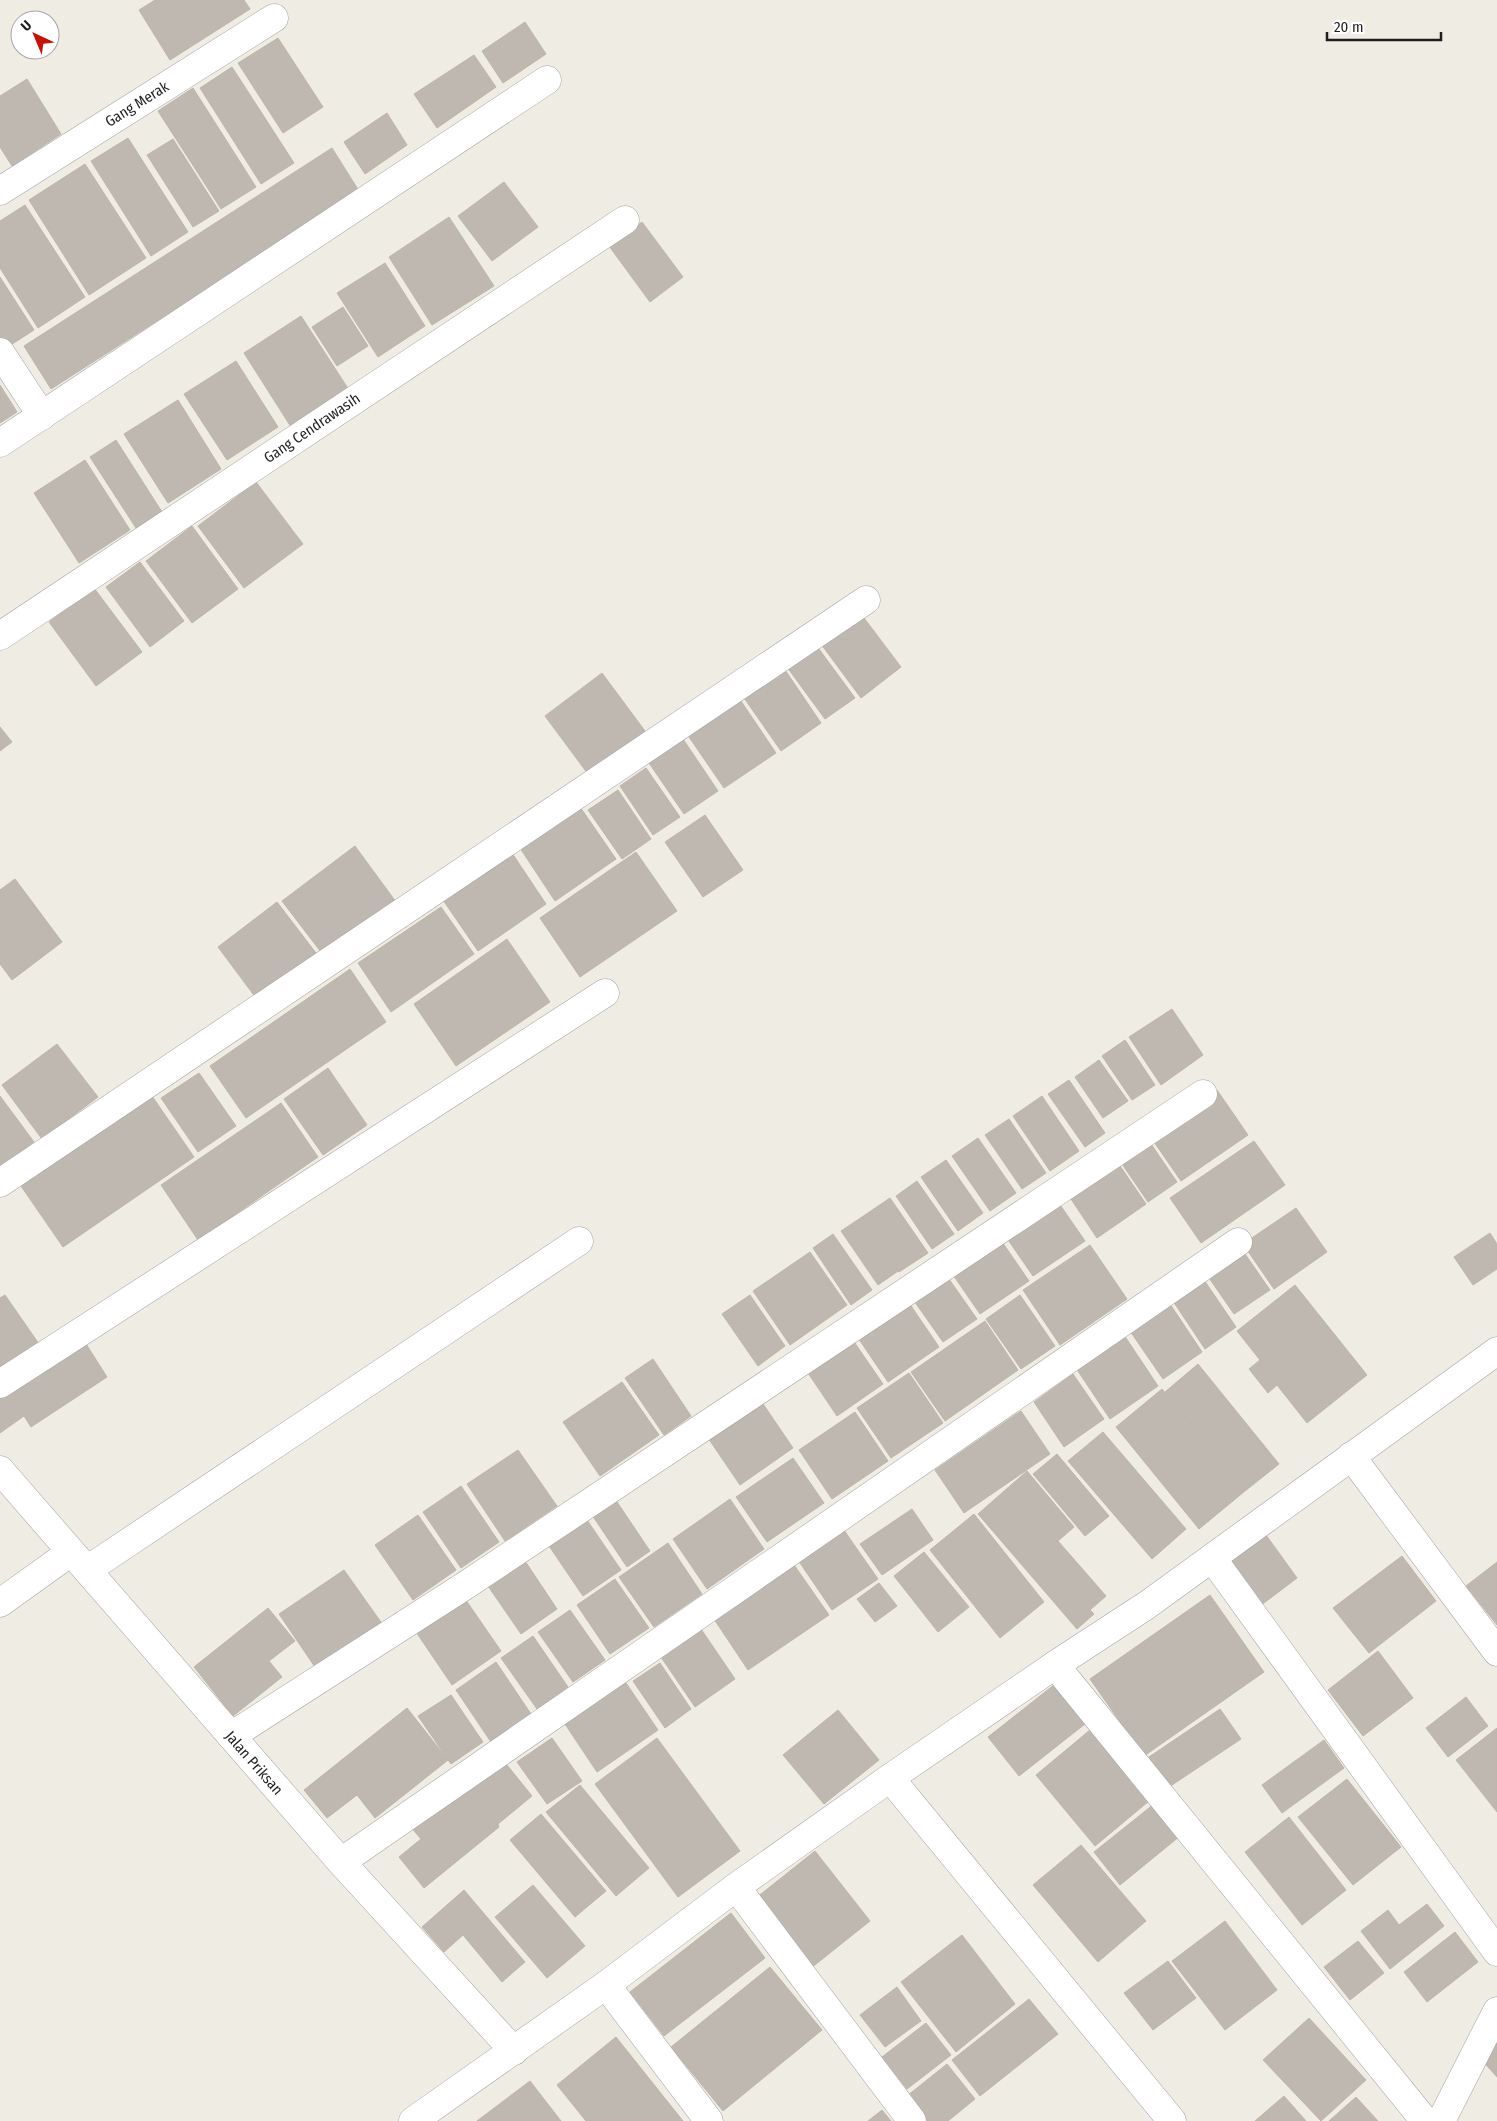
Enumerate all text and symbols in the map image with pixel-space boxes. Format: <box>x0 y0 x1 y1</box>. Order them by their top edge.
north arrow <box>10 10 60 60</box>
scale bar <box>1327 10 1441 42</box>
text: U <box>17 17 35 35</box>
text: 20 m <box>1334 18 1364 36</box>
street label: Gang Merak <box>102 77 172 131</box>
street label: Gang Cendrawasih <box>260 389 364 467</box>
street label: Jalan Priksan <box>221 1727 287 1799</box>

